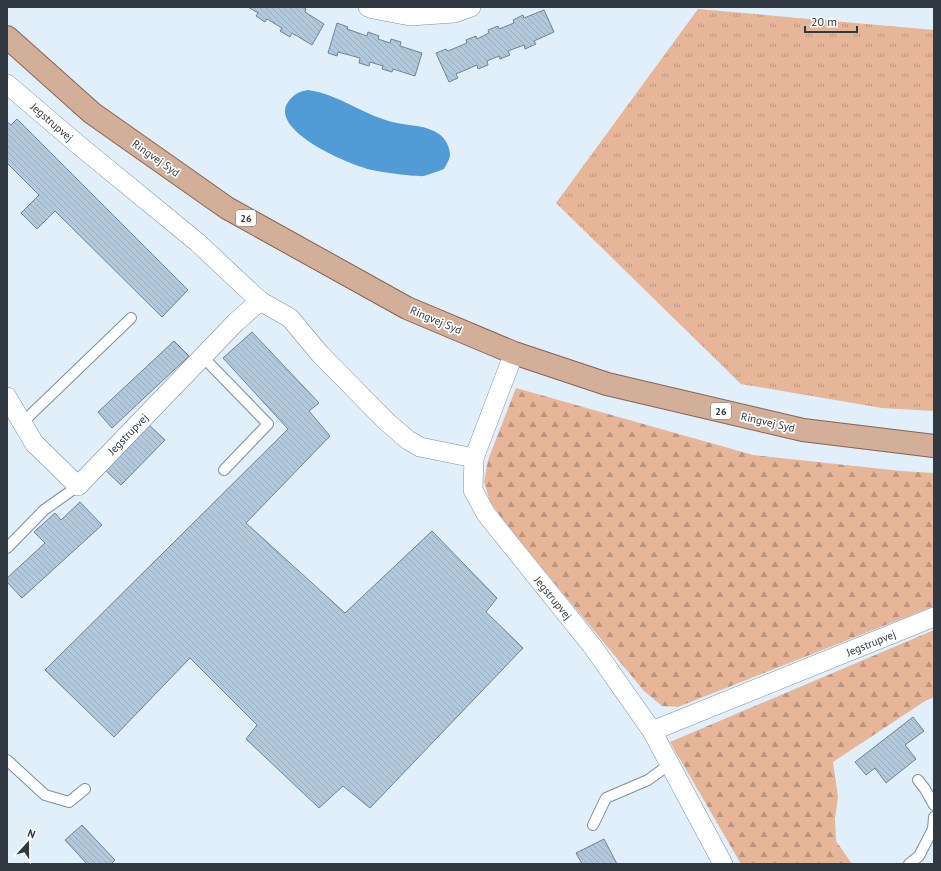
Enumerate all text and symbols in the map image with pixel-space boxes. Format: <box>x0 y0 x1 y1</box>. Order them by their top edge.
scale bar <box>805 8 857 34</box>
text: 20 m <box>811 14 837 29</box>
street label: Jegstrupvej <box>27 99 76 144</box>
street label: Ringvej Syd <box>129 137 183 180</box>
road number: 26 <box>236 210 256 226</box>
street label: Ringvej Syd <box>408 303 464 337</box>
road number: 26 <box>711 403 731 419</box>
street label: Ringvej Syd <box>740 409 796 435</box>
street label: Jegstrupvej <box>104 410 151 458</box>
street label: Jegstrupvej <box>531 573 575 623</box>
street label: Jegstrupvej <box>843 627 898 660</box>
north arrow <box>8 823 48 863</box>
text: N <box>26 826 37 841</box>

